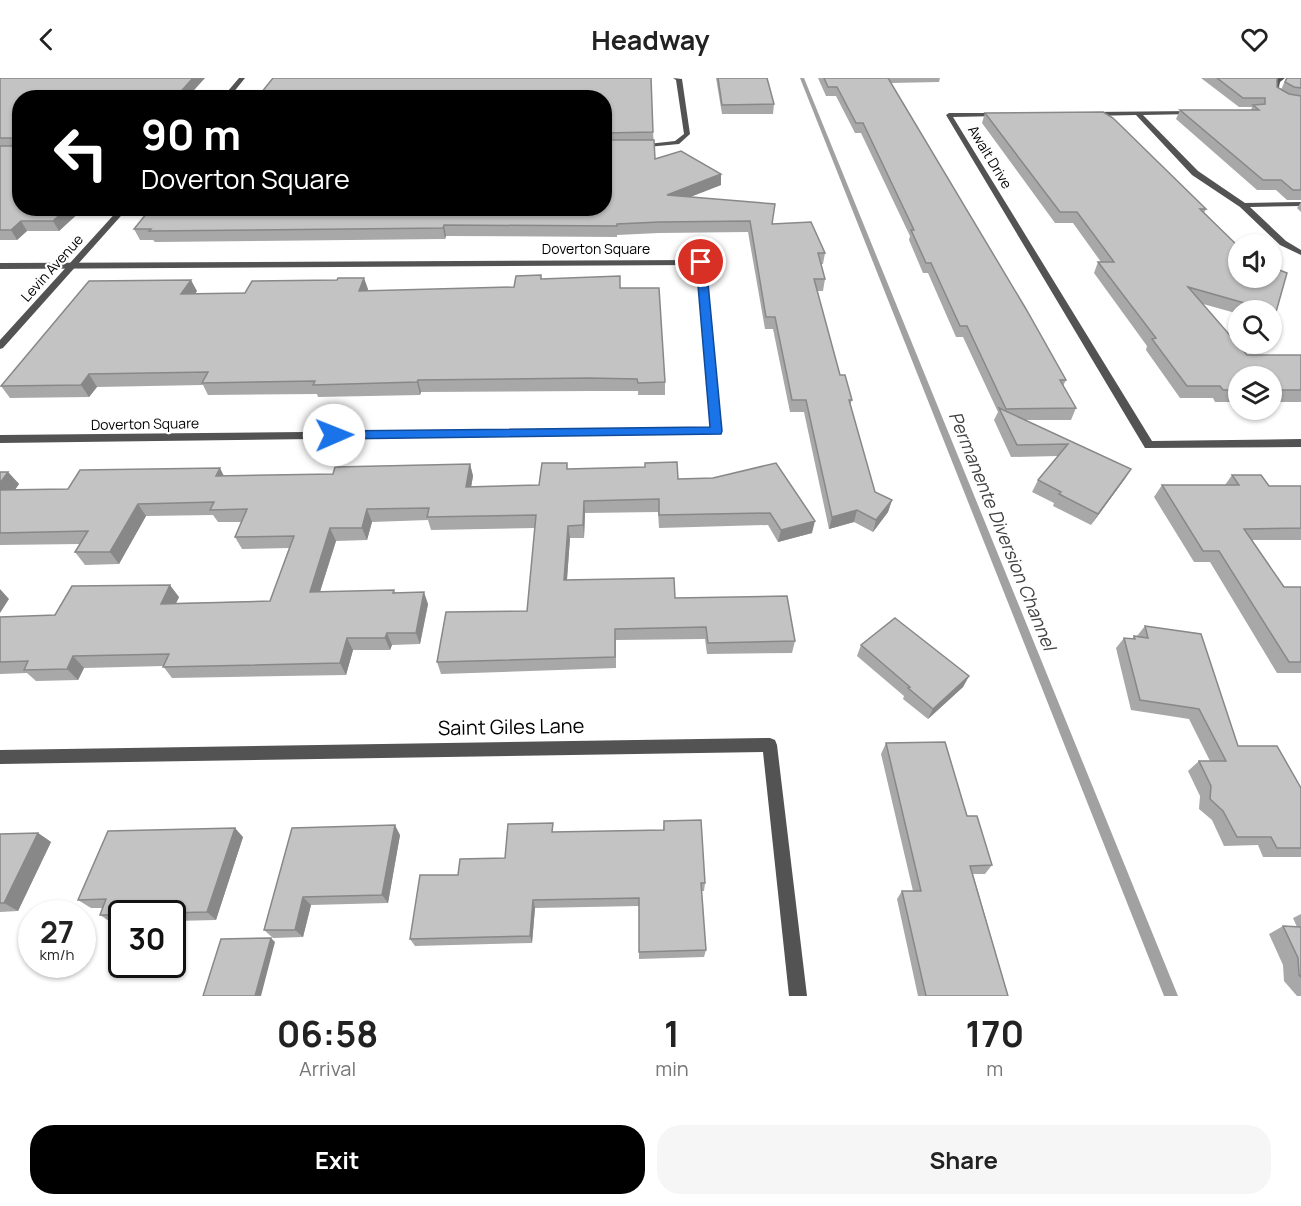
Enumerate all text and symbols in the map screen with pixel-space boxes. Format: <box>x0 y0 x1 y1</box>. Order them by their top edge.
text: Headway <box>591 21 710 58</box>
icon: back <box>30 23 63 56</box>
icon: heart <box>1238 23 1271 56</box>
text: 90 m <box>141 105 241 163</box>
icon: left <box>42 114 120 192</box>
street label: Awalt Drive <box>964 121 1017 192</box>
text: Doverton Square <box>141 160 350 197</box>
street label: Levin Avenue <box>16 230 87 305</box>
map controls <box>1228 234 1282 420</box>
button: sound <box>1228 234 1282 288</box>
pin <box>675 236 726 287</box>
street label: Doverton Square <box>542 239 650 258</box>
icon: arrive <box>684 245 717 278</box>
button: search <box>1228 300 1282 354</box>
button: layers <box>1228 366 1282 420</box>
position arrow <box>302 403 366 467</box>
water label: Permanente Diversion Channel <box>944 408 1063 656</box>
street label: Doverton Square <box>91 413 199 434</box>
street label: Saint Giles Lane <box>438 712 584 741</box>
speed limit sign: 30 <box>108 900 186 978</box>
text: 27 <box>40 911 74 952</box>
text: km/h <box>40 944 74 965</box>
text: 06:58 <box>277 1009 378 1058</box>
text: 1 <box>664 1009 680 1058</box>
text: 170 <box>966 1009 1024 1058</box>
text: Arrival <box>299 1055 356 1082</box>
text: min <box>655 1055 689 1082</box>
text: m <box>986 1055 1003 1082</box>
button: Exit <box>30 1125 645 1194</box>
button: Share <box>657 1125 1271 1194</box>

